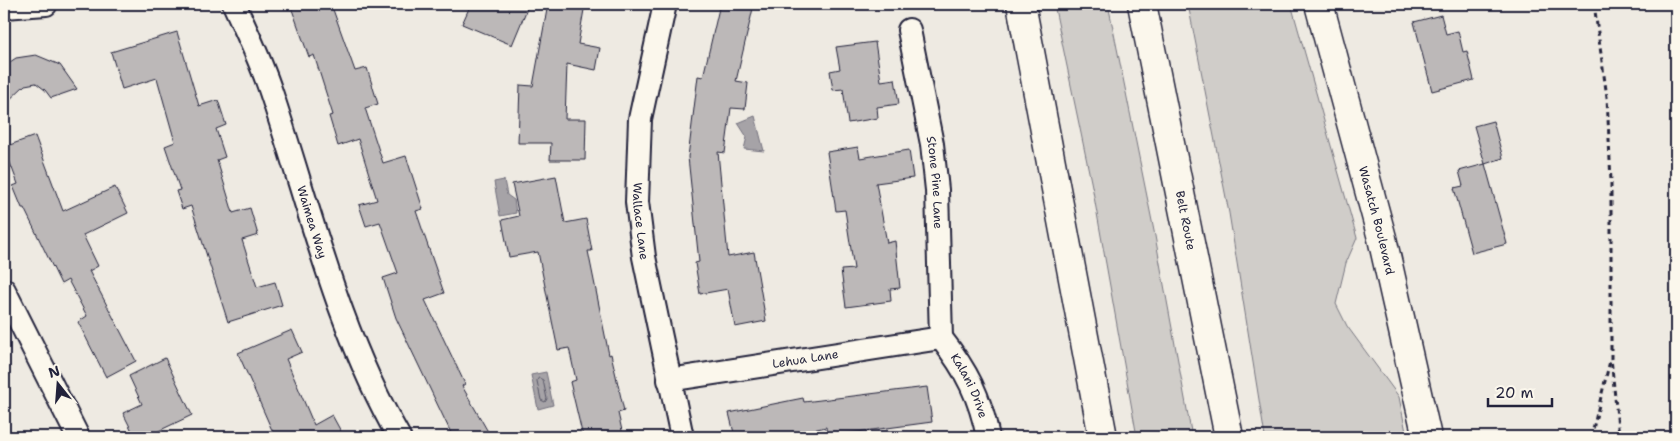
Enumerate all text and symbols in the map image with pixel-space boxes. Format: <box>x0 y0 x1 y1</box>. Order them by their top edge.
street label: Stone Pine Lane <box>923 135 946 229</box>
street label: Wasatch Boulevard <box>1355 164 1398 277</box>
street label: Wallace Lane <box>629 182 652 261</box>
street label: Waimea Way <box>293 184 331 261</box>
street label: Belt Route <box>1172 190 1199 252</box>
street label: Lehua Lane <box>771 346 840 372</box>
street label: Kalani Drive <box>947 350 991 420</box>
north arrow <box>32 358 82 408</box>
text: N <box>46 361 62 382</box>
scale bar <box>1488 376 1551 408</box>
text: 20 m <box>1495 383 1534 403</box>

